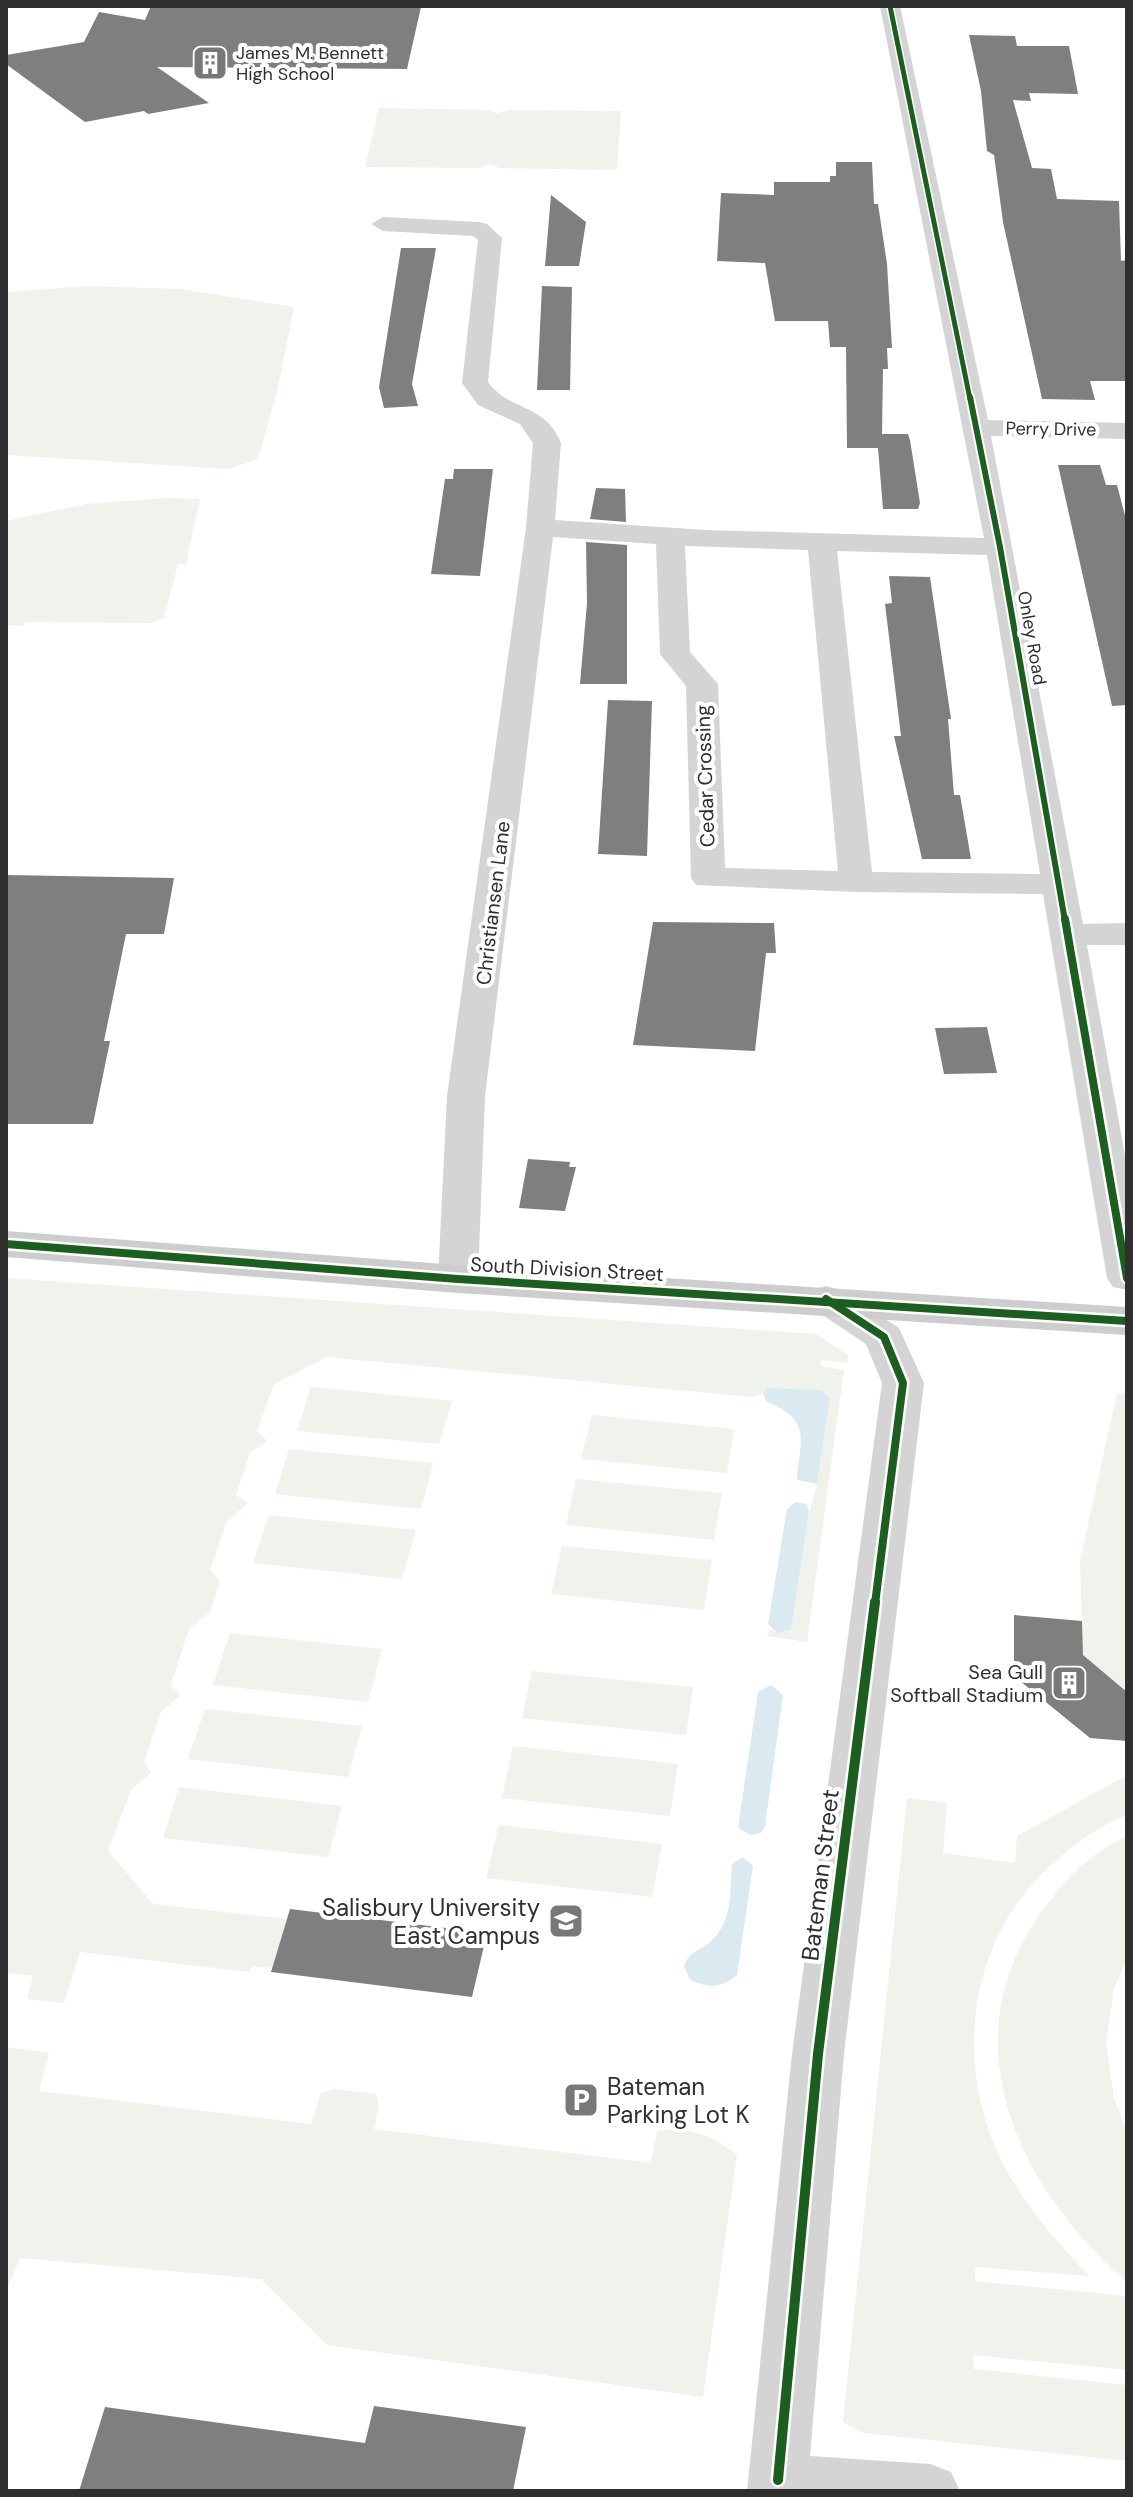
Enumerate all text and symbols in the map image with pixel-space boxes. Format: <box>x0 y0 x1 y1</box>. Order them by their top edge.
place label: James M. Bennett High School <box>236 41 384 86</box>
building icon: James M. Bennett High School <box>191 44 229 82</box>
street label: Perry Drive <box>1005 416 1097 442</box>
street label: Onley Road <box>1012 589 1052 687</box>
street label: Cedar Crossing <box>690 704 720 848</box>
street label: Christiansen Lane <box>470 819 516 987</box>
street label: South Division Street <box>470 1251 665 1287</box>
place label: Sea Gull Softball Stadium <box>890 1659 1043 1708</box>
building icon: Sea Gull Softball Stadium <box>1050 1664 1088 1702</box>
street label: Bateman Street <box>794 1787 846 1963</box>
place label: Salisbury University East Campus <box>322 1892 540 1951</box>
school or university icon: Salisbury University East Campus <box>547 1902 585 1940</box>
place label: Bateman Parking Lot K <box>607 2071 749 2130</box>
parking icon: Bateman Parking Lot K <box>562 2081 600 2119</box>

